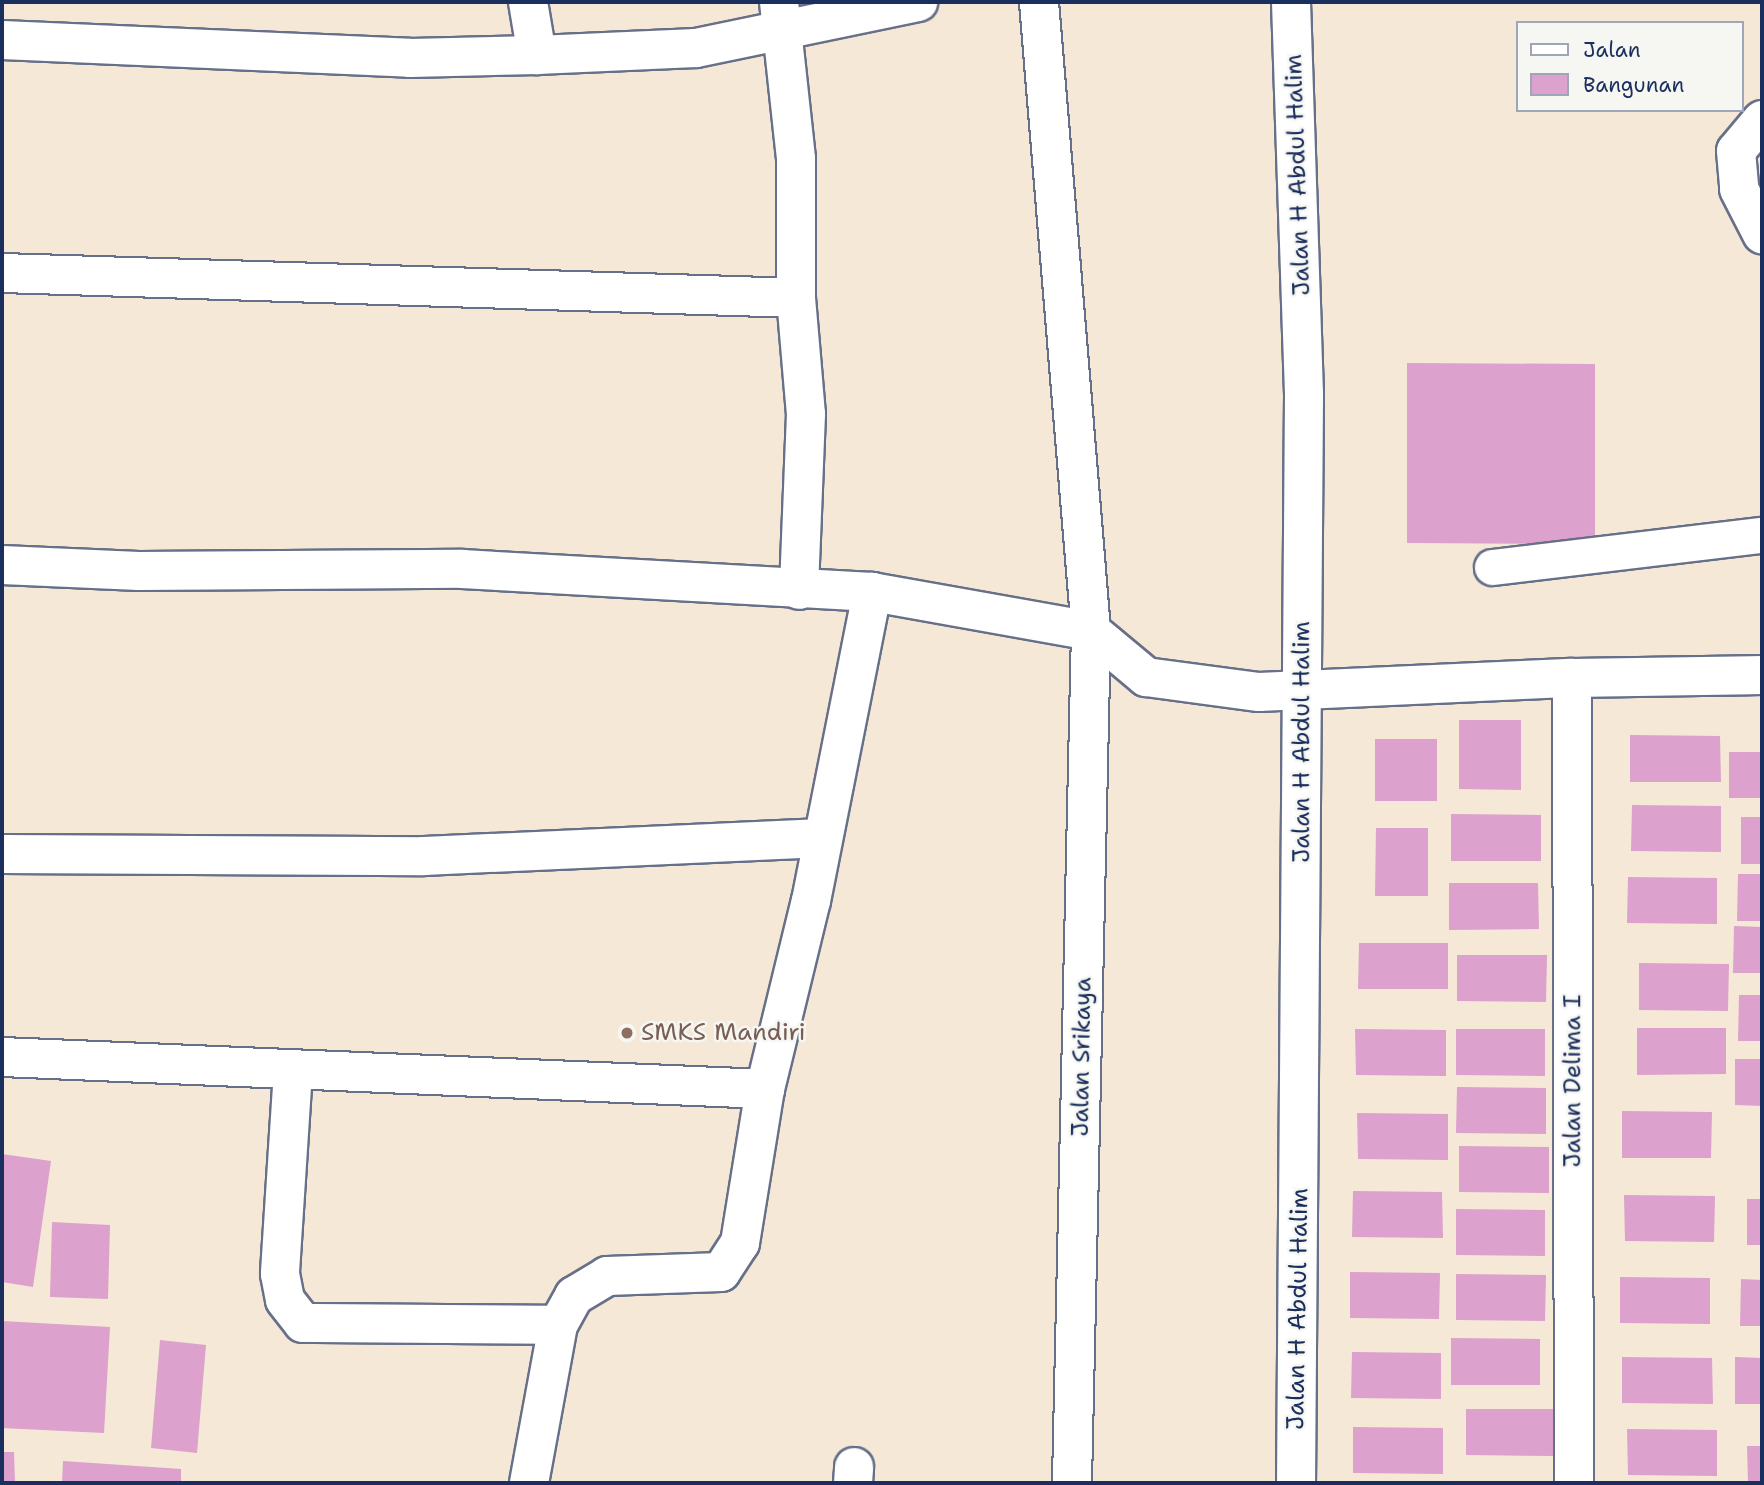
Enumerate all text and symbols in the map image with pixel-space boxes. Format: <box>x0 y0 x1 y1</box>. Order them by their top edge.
legend <box>1516 21 1743 112</box>
text: Jalan <box>1583 36 1641 64</box>
street label: Jalan H Abdul Halim <box>1279 54 1317 296</box>
text: Bangunan <box>1583 71 1684 99</box>
street label: Jalan H Abdul Halim <box>1288 621 1316 863</box>
street label: Jalan Srikaya <box>1066 977 1098 1137</box>
street label: Jalan Delima I <box>1559 994 1587 1168</box>
place label: SMKS Mandiri <box>641 1019 806 1047</box>
marker: SMKS Mandiri <box>619 1025 635 1041</box>
street label: Jalan H Abdul Halim <box>1281 1188 1315 1430</box>

